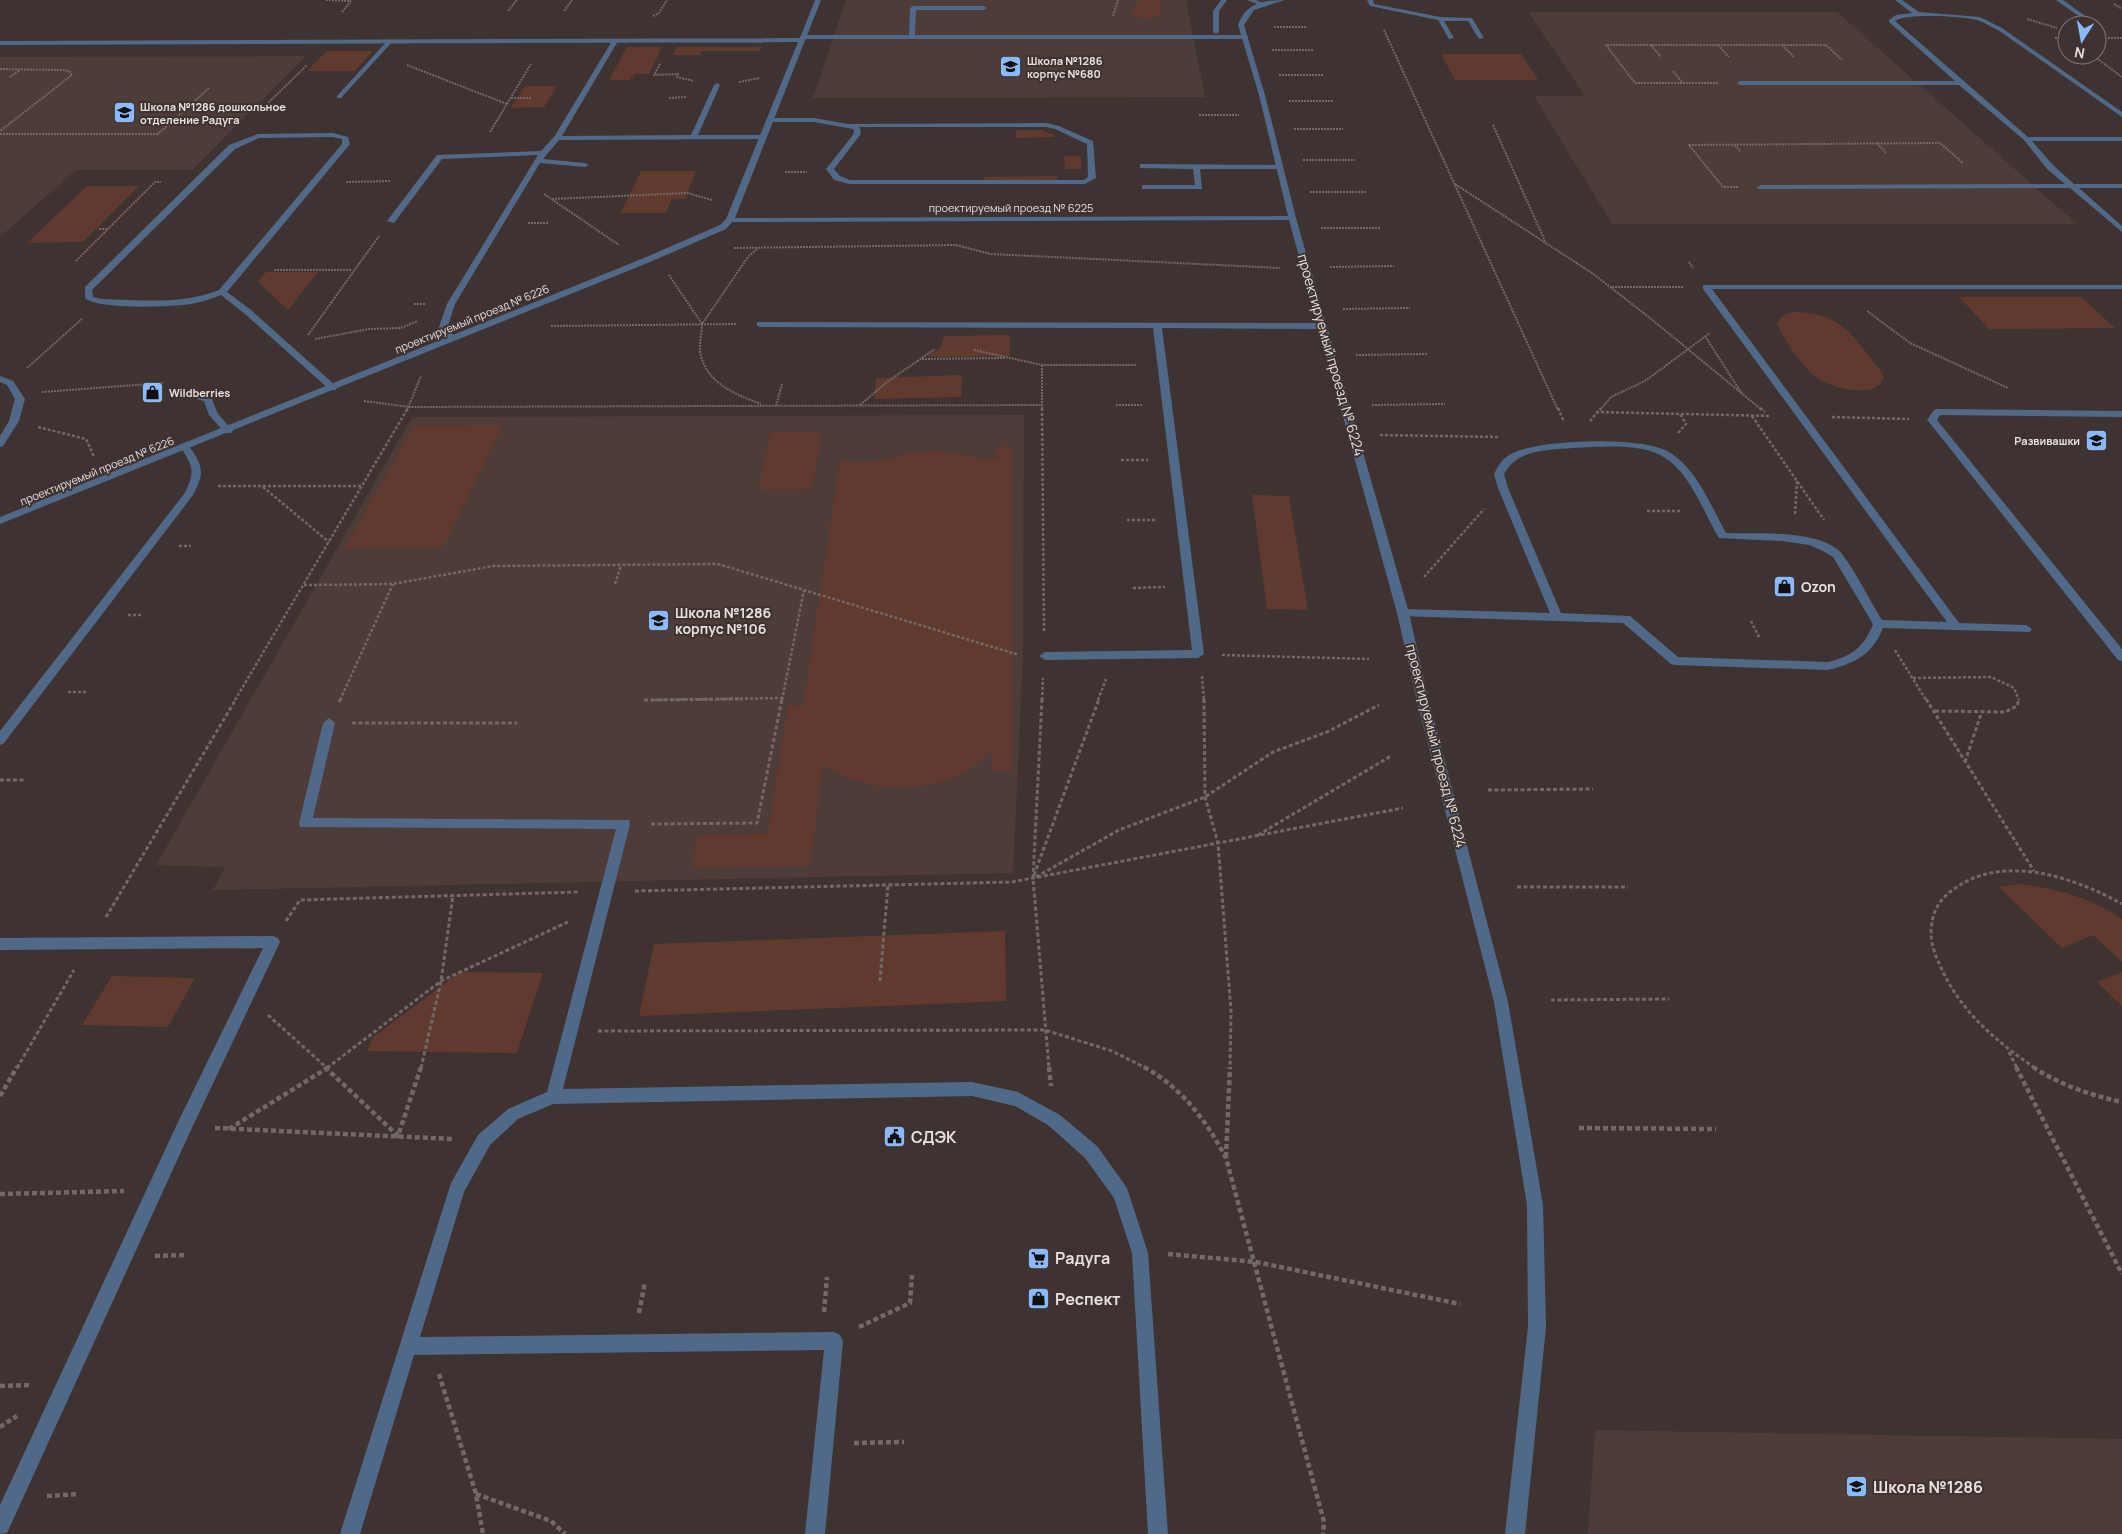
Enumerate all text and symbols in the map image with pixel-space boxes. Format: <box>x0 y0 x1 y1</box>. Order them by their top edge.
north arrow <box>2057 15 2107 65</box>
text: N <box>2073 43 2086 64</box>
place label: Школа №1286 корпус №680 <box>1027 53 1103 81</box>
school or university icon: Школа №1286 корпус №680 <box>999 55 1023 79</box>
place label: Школа №1286 дошкольное отделение Радуга <box>140 99 286 127</box>
school or university icon: Школа №1286 дошкольное отделение Радуга <box>112 101 136 125</box>
street label: проектируемый проезд № 6225 <box>929 200 1093 215</box>
street label: проектируемый проезд № 6224 <box>1293 252 1369 458</box>
street label: проектируемый проезд № 6226 <box>392 281 551 356</box>
shop icon: Wildberries <box>141 381 165 405</box>
place label: Wildberries <box>169 385 230 400</box>
school or university icon: Развивашки <box>2084 429 2108 453</box>
street label: проектируемый проезд № 6226 <box>17 433 176 508</box>
place label: Развивашки <box>2014 433 2080 448</box>
shop icon: Ozon <box>1773 575 1797 599</box>
place label: Ozon <box>1801 577 1836 596</box>
place label: Школа №1286 корпус №106 <box>675 603 771 638</box>
school or university icon: Школа №1286 корпус №106 <box>647 609 671 633</box>
street label: проектируемый проезд № 6224 <box>1402 642 1471 850</box>
public building icon: СДЭК <box>883 1125 907 1149</box>
place label: СДЭК <box>911 1126 957 1148</box>
supermarket icon: Радуга <box>1027 1246 1051 1270</box>
place label: Радуга <box>1055 1247 1110 1269</box>
shop icon: Респект <box>1027 1287 1051 1311</box>
place label: Респект <box>1055 1288 1121 1310</box>
school or university icon: Школа №1286 <box>1845 1475 1869 1499</box>
place label: Школа №1286 <box>1873 1476 1983 1498</box>

